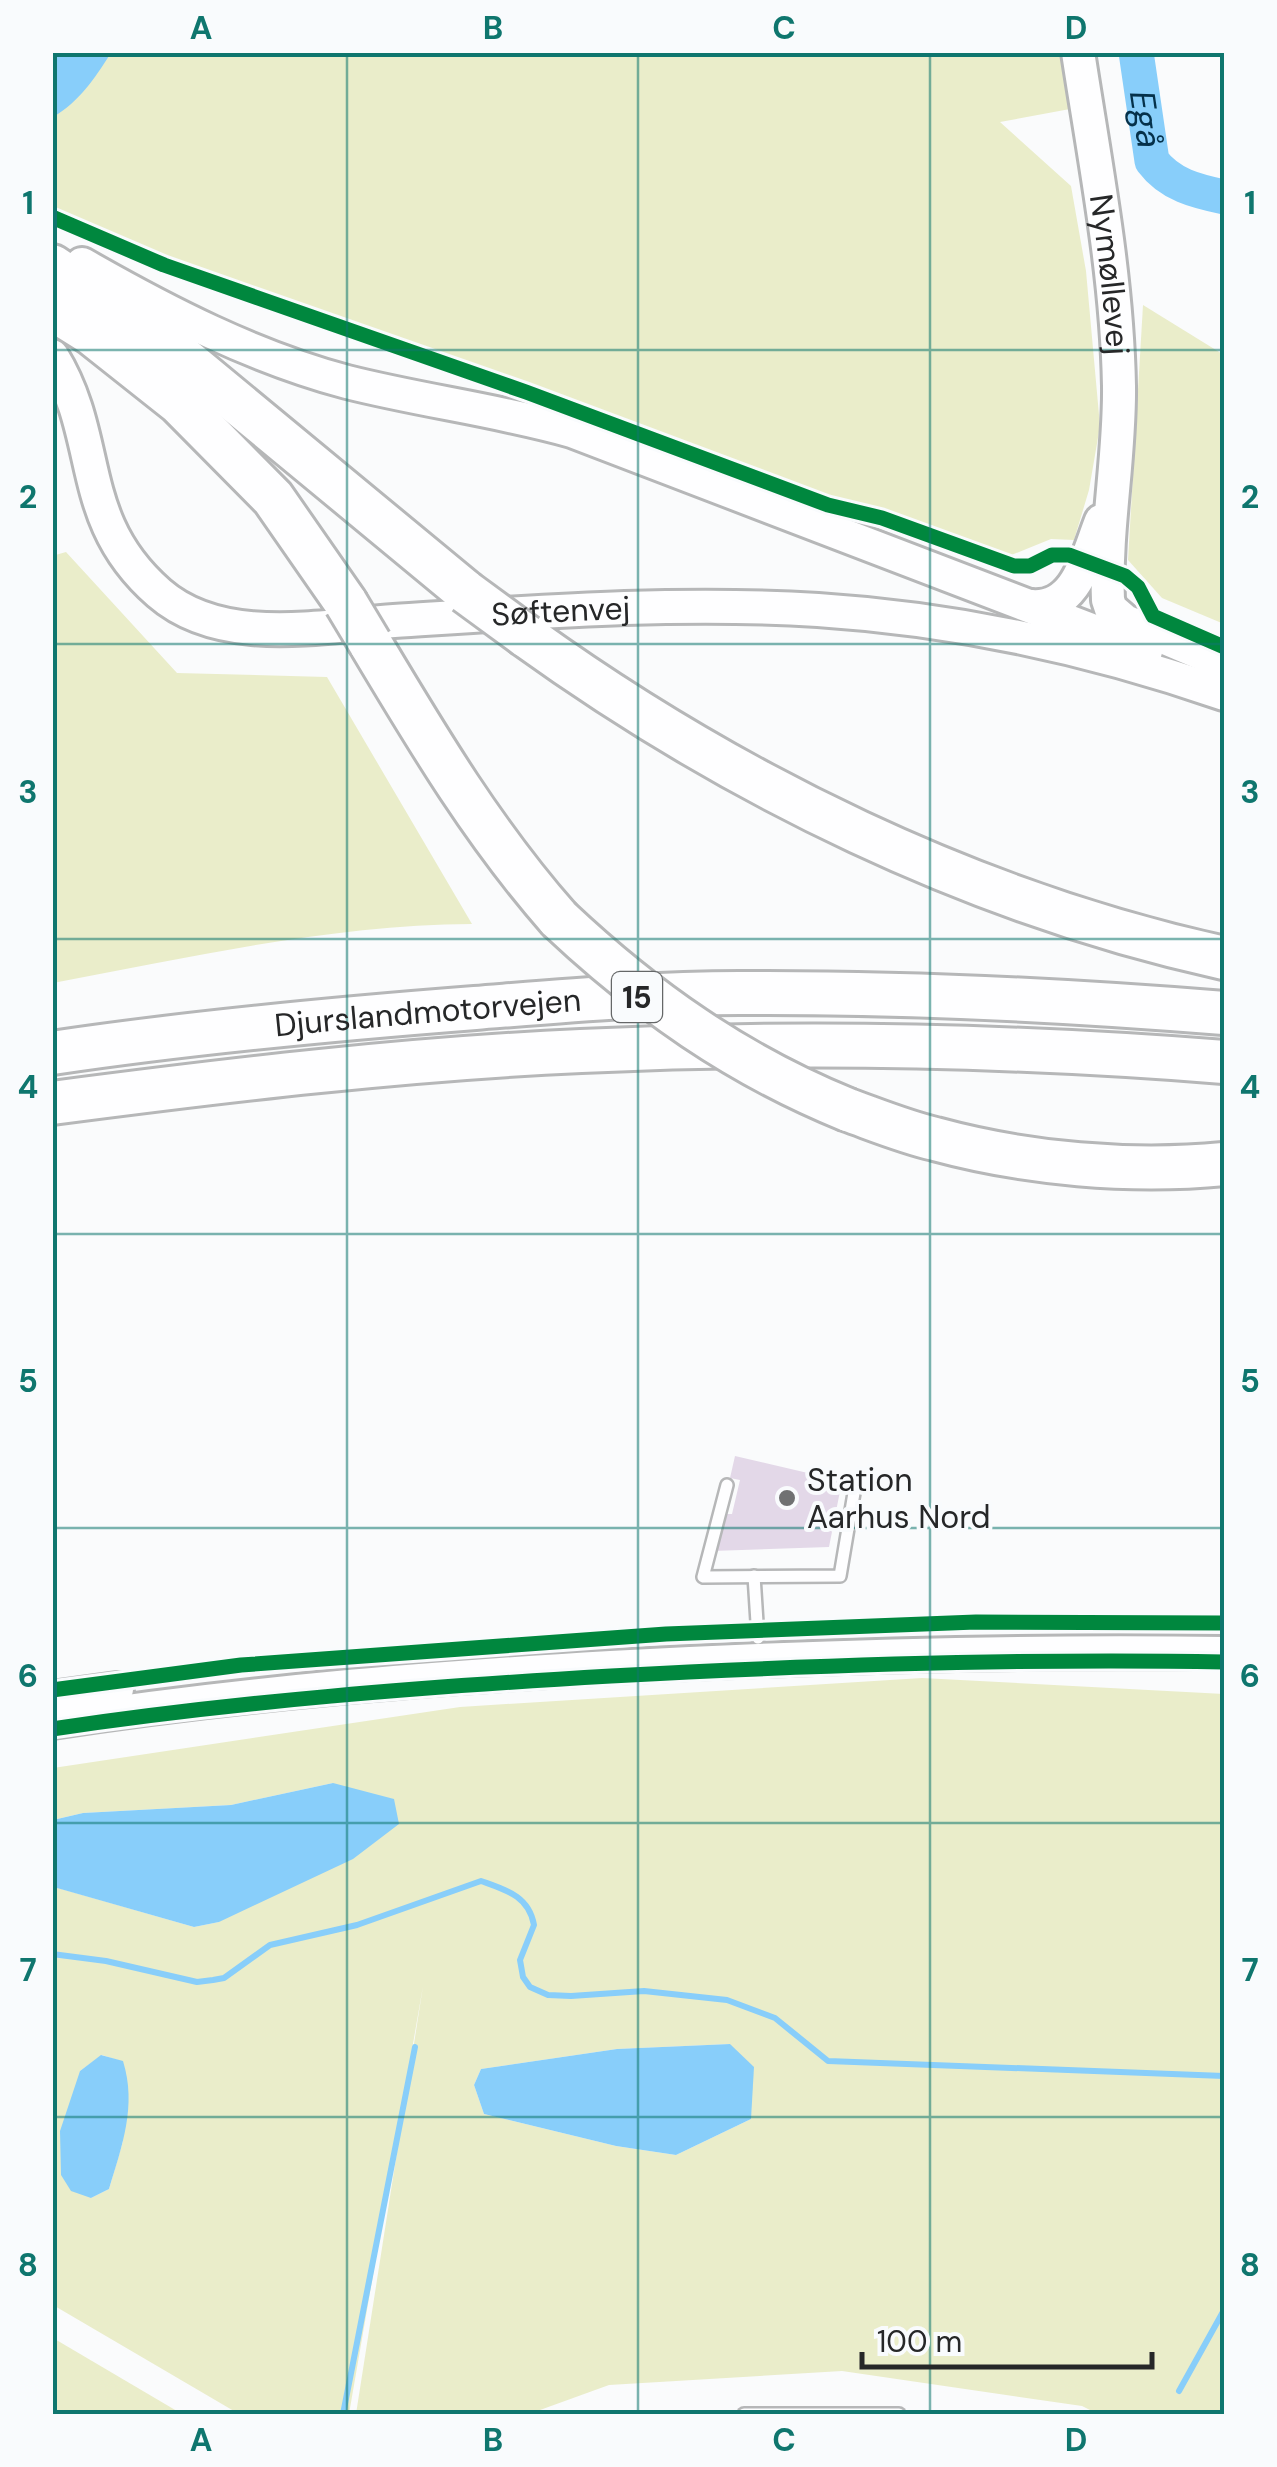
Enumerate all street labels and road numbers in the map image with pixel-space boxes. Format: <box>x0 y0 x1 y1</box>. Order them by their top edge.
street label: Nymøllevej <box>1080 191 1139 356</box>
street label: Søftenvej <box>490 587 631 636</box>
road number: 15 <box>612 972 662 1022</box>
street label: Djurslandmotorvejen <box>272 979 582 1046</box>

